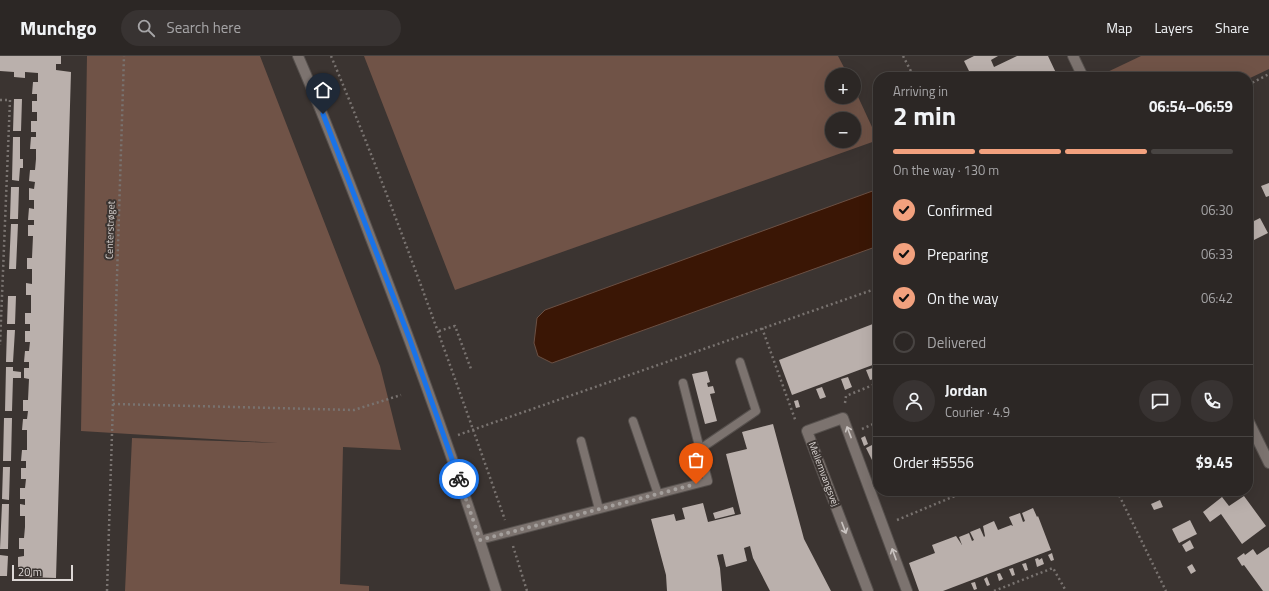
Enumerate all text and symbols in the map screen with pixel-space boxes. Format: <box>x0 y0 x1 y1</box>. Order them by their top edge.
search box <box>121 10 401 46</box>
text: Munchgo <box>20 13 97 42</box>
text: Search here <box>167 16 241 39</box>
icon: search <box>135 17 157 39</box>
text: Map <box>1106 17 1132 38</box>
text: Layers <box>1154 17 1193 38</box>
text: Share <box>1215 17 1249 38</box>
map controls <box>825 68 861 148</box>
button: + <box>825 68 861 104</box>
pin <box>306 73 340 114</box>
icon: home <box>312 79 334 101</box>
text: Arriving in <box>893 81 948 101</box>
text: 06:54–06:59 <box>1149 95 1233 118</box>
text: 2 min <box>893 96 956 135</box>
button: − <box>825 112 861 148</box>
text: On the way · 130 m <box>893 160 999 180</box>
icon: check <box>893 199 915 221</box>
text: Confirmed <box>927 199 992 222</box>
street label: Centerstrøget <box>101 200 119 259</box>
text: 06:30 <box>1201 200 1233 220</box>
icon: check <box>893 243 915 265</box>
text: Preparing <box>927 243 988 266</box>
text: 06:33 <box>1201 244 1233 264</box>
icon: check <box>893 287 915 309</box>
text: On the way <box>927 287 999 310</box>
text: 06:42 <box>1201 288 1233 308</box>
text: Delivered <box>927 331 986 354</box>
text: Jordan <box>945 379 987 402</box>
button: person <box>893 380 935 422</box>
button: chat <box>1139 380 1181 422</box>
button: phone <box>1191 380 1233 422</box>
text: Courier · 4.9 <box>945 402 1010 422</box>
one-way arrow <box>845 426 852 439</box>
street label: Mellemvangsvej <box>805 439 843 509</box>
pin <box>679 443 713 484</box>
icon: bag <box>685 449 707 471</box>
text: Order #5556 <box>893 451 974 474</box>
text: $9.45 <box>1196 451 1233 474</box>
courier <box>439 459 479 499</box>
icon: bike <box>448 468 470 490</box>
one-way arrow <box>841 522 849 534</box>
one-way arrow <box>890 548 897 561</box>
scale bar <box>12 563 73 582</box>
text: 20 m <box>18 564 42 580</box>

